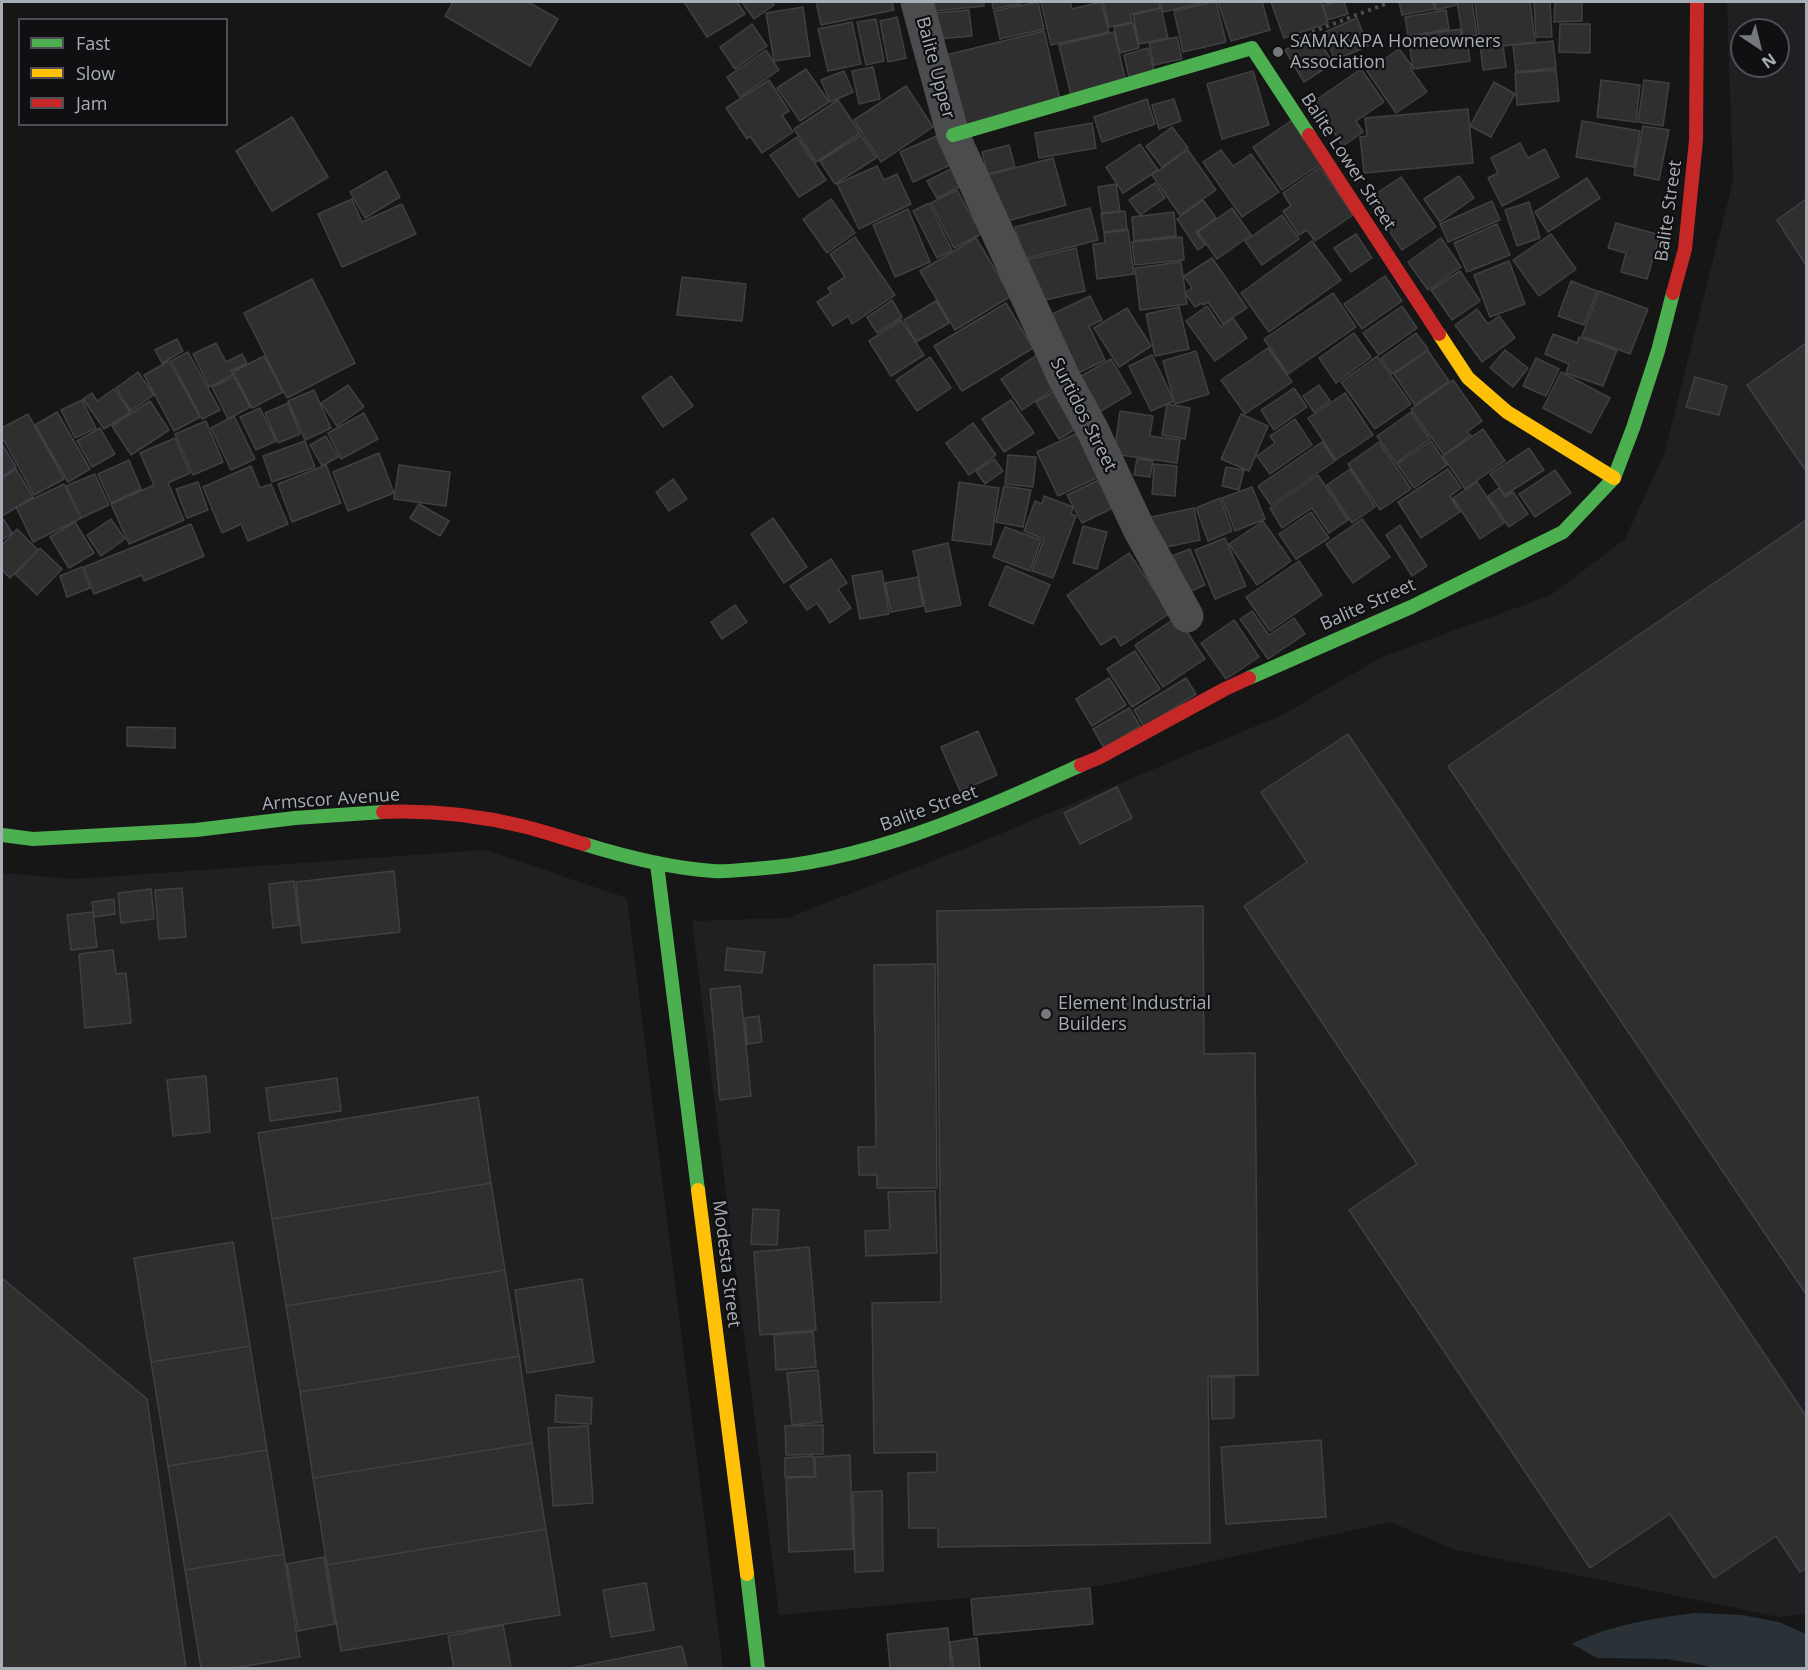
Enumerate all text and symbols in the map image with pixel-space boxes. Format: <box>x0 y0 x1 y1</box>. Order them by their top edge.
street label: Balite Upper <box>911 15 959 121</box>
legend <box>18 18 228 126</box>
north arrow <box>1730 18 1790 78</box>
text: Fast <box>76 31 110 55</box>
place label: SAMAKAPA Homeowners Association <box>1290 31 1501 74</box>
marker: SAMAKAPA Homeowners Association <box>1271 45 1285 59</box>
text: N <box>1758 48 1781 74</box>
text: Slow <box>76 61 115 85</box>
street label: Balite Lower Street <box>1296 90 1400 234</box>
text: Jam <box>76 91 108 115</box>
street label: Balite Street <box>1651 159 1687 263</box>
street label: Surtidos Street <box>1045 355 1121 475</box>
street label: Balite Street <box>1317 574 1419 636</box>
street label: Balite Street <box>877 781 981 837</box>
street label: Armscor Avenue <box>261 784 401 816</box>
place label: Element Industrial Builders <box>1058 993 1211 1036</box>
marker: Element Industrial Builders <box>1039 1007 1053 1021</box>
street label: Modesta Street <box>707 1199 745 1329</box>

